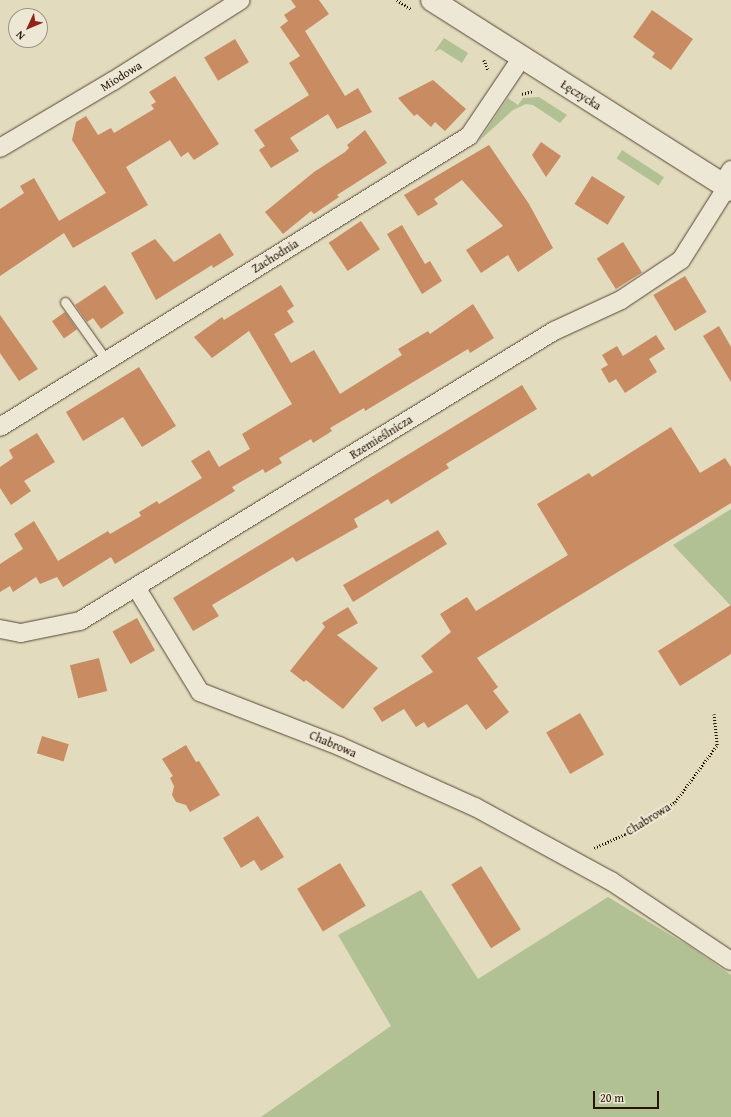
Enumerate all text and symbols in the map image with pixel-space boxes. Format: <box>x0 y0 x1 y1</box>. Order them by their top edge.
north arrow <box>8 8 48 48</box>
text: N <box>12 27 28 44</box>
street label: Miodowa <box>98 58 144 94</box>
street label: Łęczycka <box>558 77 604 113</box>
street label: Zachodnia <box>249 236 301 276</box>
street label: Rzemieślnicza <box>347 412 415 462</box>
street label: Chabrowa <box>307 728 359 760</box>
street label: Chabrowa <box>623 800 673 838</box>
scale bar <box>595 1083 661 1109</box>
text: 20 m <box>600 1089 624 1106</box>

